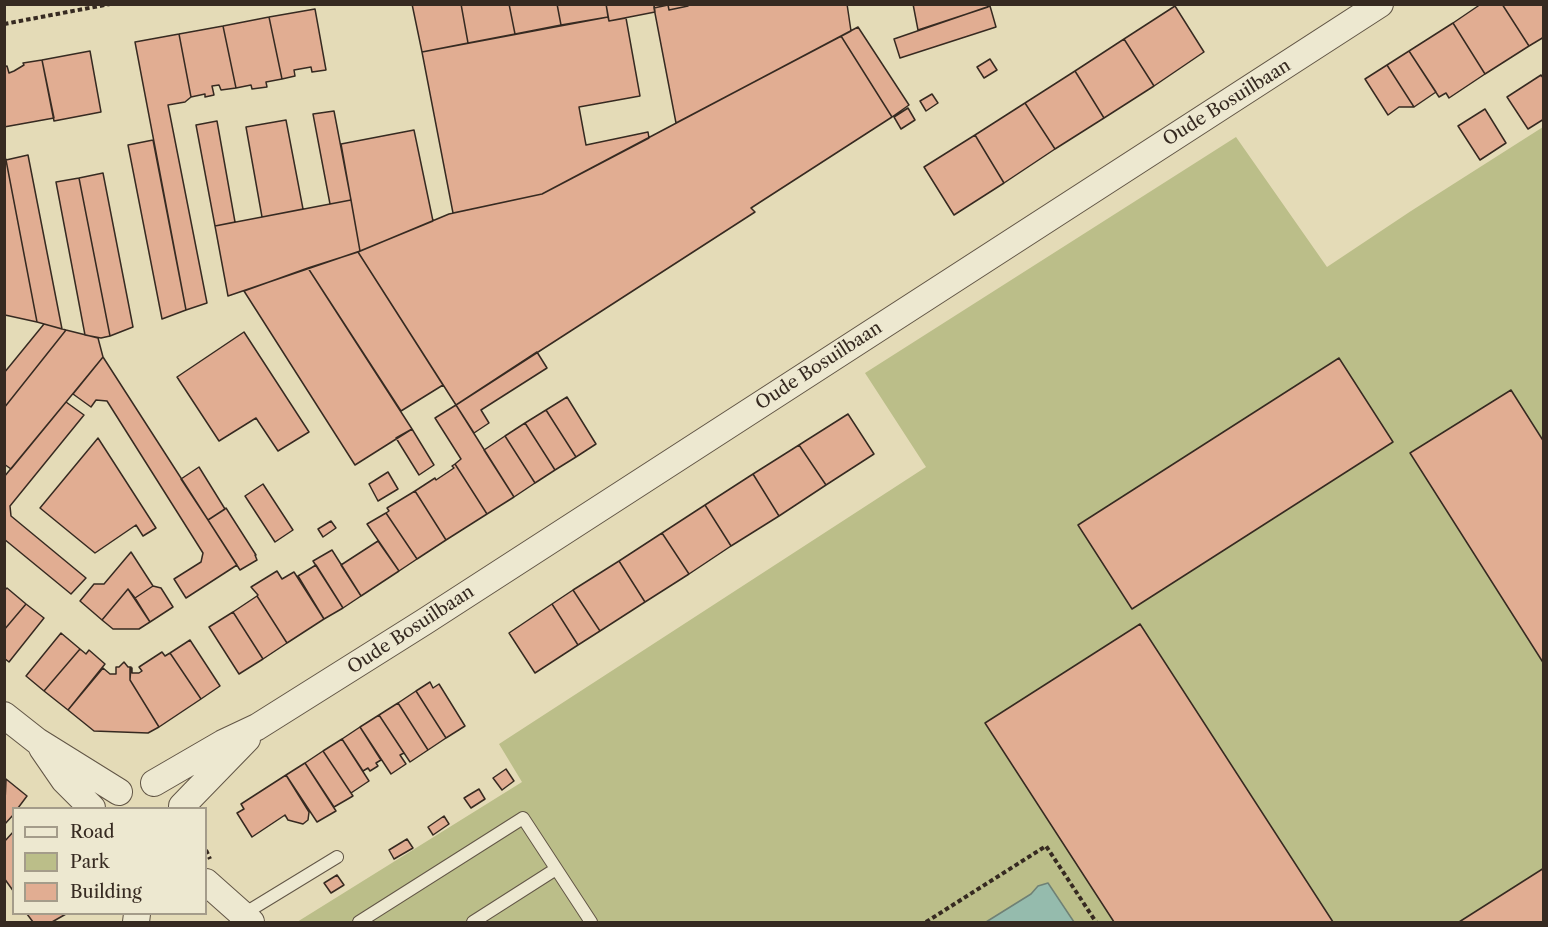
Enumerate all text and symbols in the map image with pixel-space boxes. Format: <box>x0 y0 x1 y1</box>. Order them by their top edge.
street label: Oude Bosuilbaan <box>1159 55 1295 151</box>
street label: Oude Bosuilbaan <box>752 317 886 415</box>
street label: Oude Bosuilbaan <box>344 581 478 679</box>
legend <box>12 807 207 915</box>
text: Road <box>70 821 115 843</box>
text: Park <box>70 851 109 873</box>
text: Building <box>70 881 142 903</box>

